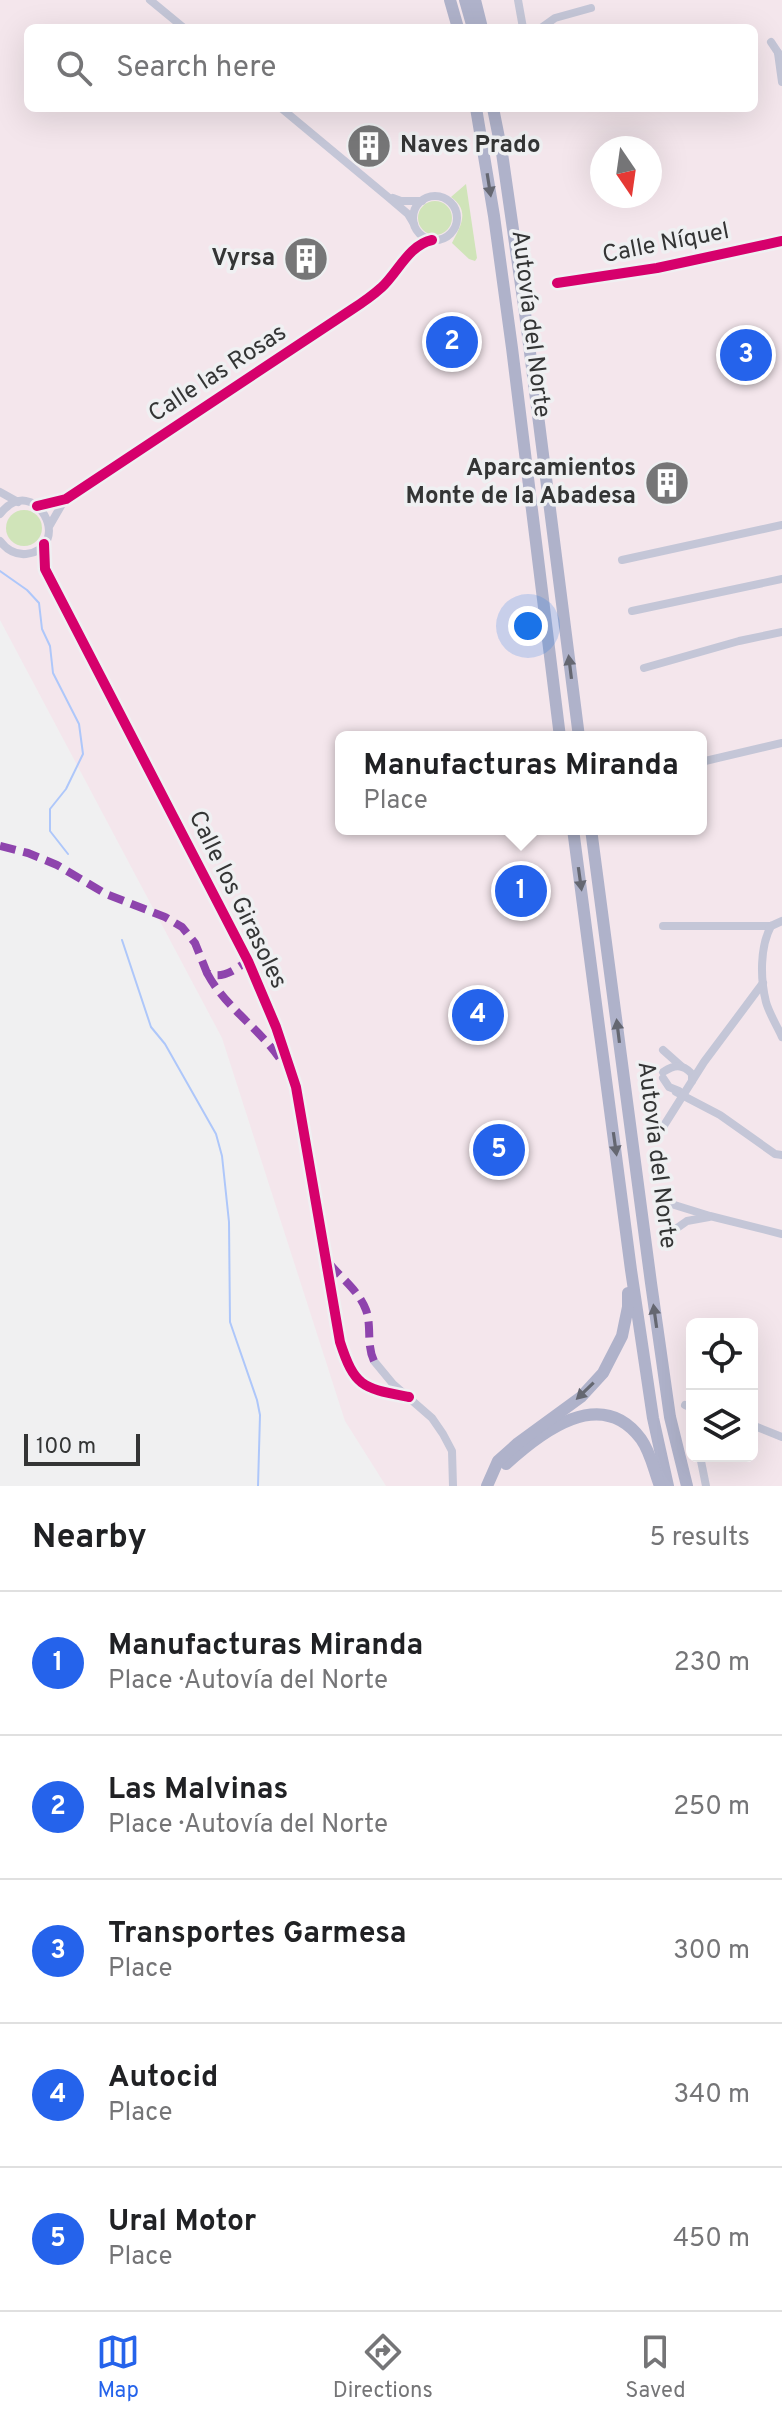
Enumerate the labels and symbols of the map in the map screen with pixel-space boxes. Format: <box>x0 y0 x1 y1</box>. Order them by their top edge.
building icon: Naves Prado <box>345 122 393 170</box>
place label: Naves Prado <box>400 131 540 161</box>
north arrow <box>590 136 662 208</box>
one-way arrow <box>483 173 496 198</box>
street label: Calle Níquel <box>600 217 732 271</box>
street label: Autovía del Norte <box>504 229 556 419</box>
building icon: Vyrsa <box>282 235 330 283</box>
place label: Vyrsa <box>211 244 275 274</box>
pin: 2 <box>426 312 478 372</box>
street label: Calle las Rosas <box>143 318 293 430</box>
pin: 3 <box>720 325 772 385</box>
place label: Aparcamientos Monte de la Abadesa <box>405 454 636 512</box>
building icon: Aparcamientos Monte de la Abadesa <box>643 459 691 507</box>
your location <box>508 606 548 646</box>
one-way arrow <box>563 654 576 679</box>
street label: Calle los Girasoles <box>181 806 293 994</box>
pin: 1 <box>495 861 547 921</box>
one-way arrow <box>573 866 586 891</box>
pin: 4 <box>452 985 504 1045</box>
one-way arrow <box>611 1018 624 1043</box>
street label: Autovía del Norte <box>630 1060 682 1250</box>
pin: 5 <box>473 1120 525 1180</box>
one-way arrow <box>609 1132 622 1157</box>
one-way arrow <box>648 1303 661 1328</box>
one-way arrow <box>576 1382 595 1400</box>
scale bar <box>24 1430 140 1466</box>

